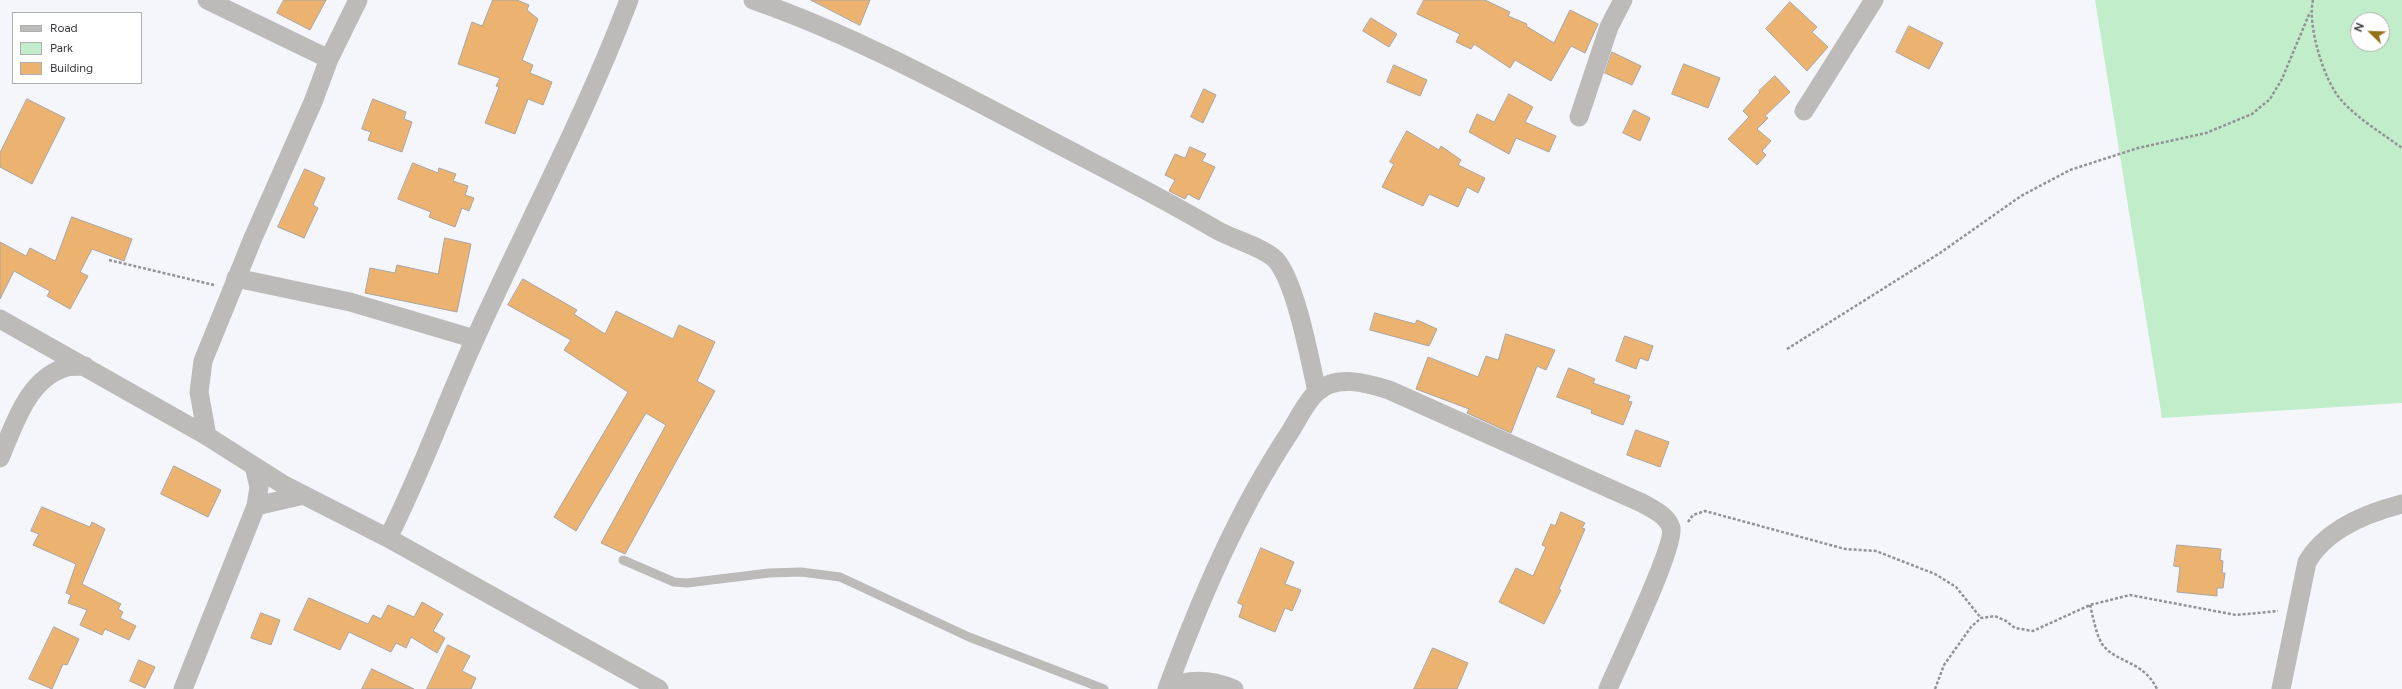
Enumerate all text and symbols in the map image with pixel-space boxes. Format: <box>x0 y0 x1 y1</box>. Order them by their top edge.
legend <box>12 12 142 84</box>
north arrow <box>2350 12 2390 52</box>
text: Road <box>50 21 78 35</box>
text: N <box>2352 21 2367 34</box>
text: Park <box>50 41 73 55</box>
text: Building <box>50 61 93 75</box>

